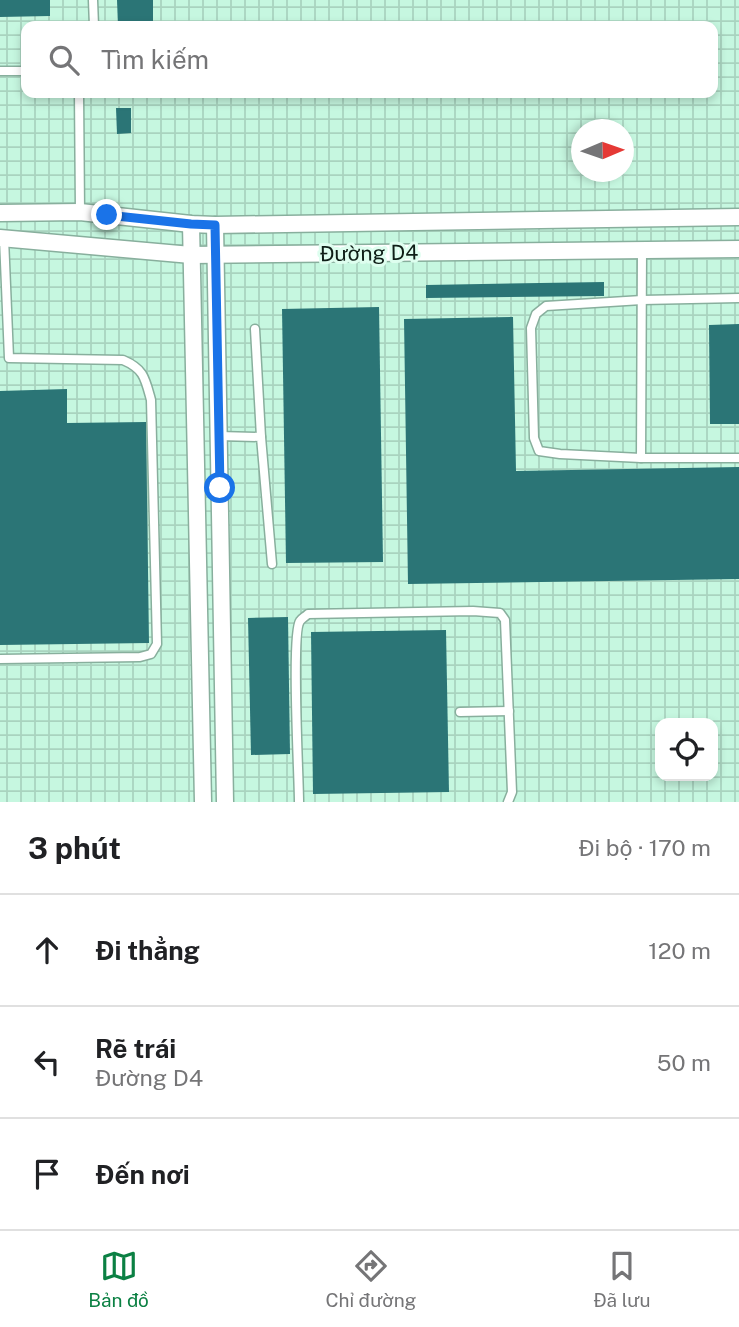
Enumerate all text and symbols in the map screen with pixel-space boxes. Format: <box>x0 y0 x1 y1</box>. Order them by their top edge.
search box <box>21 21 718 98</box>
icon: search <box>45 41 83 79</box>
text: Tìm kiếm <box>101 44 209 75</box>
north arrow <box>571 119 634 182</box>
route end <box>91 199 122 230</box>
street label: Đường D4 <box>319 240 419 266</box>
route start <box>204 472 235 503</box>
map controls <box>655 718 718 781</box>
button: locate <box>655 718 718 781</box>
text: 3 phút <box>28 830 121 866</box>
text: Đi bộ · 170 m <box>578 834 711 861</box>
icon: ahead <box>28 931 66 969</box>
text: Đi thẳng <box>95 935 200 966</box>
text: 120 m <box>648 937 711 964</box>
text: Rẽ trái <box>95 1033 176 1064</box>
icon: left <box>28 1043 66 1081</box>
text: 50 m <box>657 1049 711 1076</box>
text: Đường D4 <box>95 1064 203 1091</box>
icon: arrive <box>28 1155 66 1193</box>
text: Đến nơi <box>95 1159 190 1190</box>
tab: Bản đồ <box>88 1247 149 1311</box>
tab: Chỉ đường <box>326 1247 416 1311</box>
tab: Đã lưu <box>593 1247 651 1311</box>

